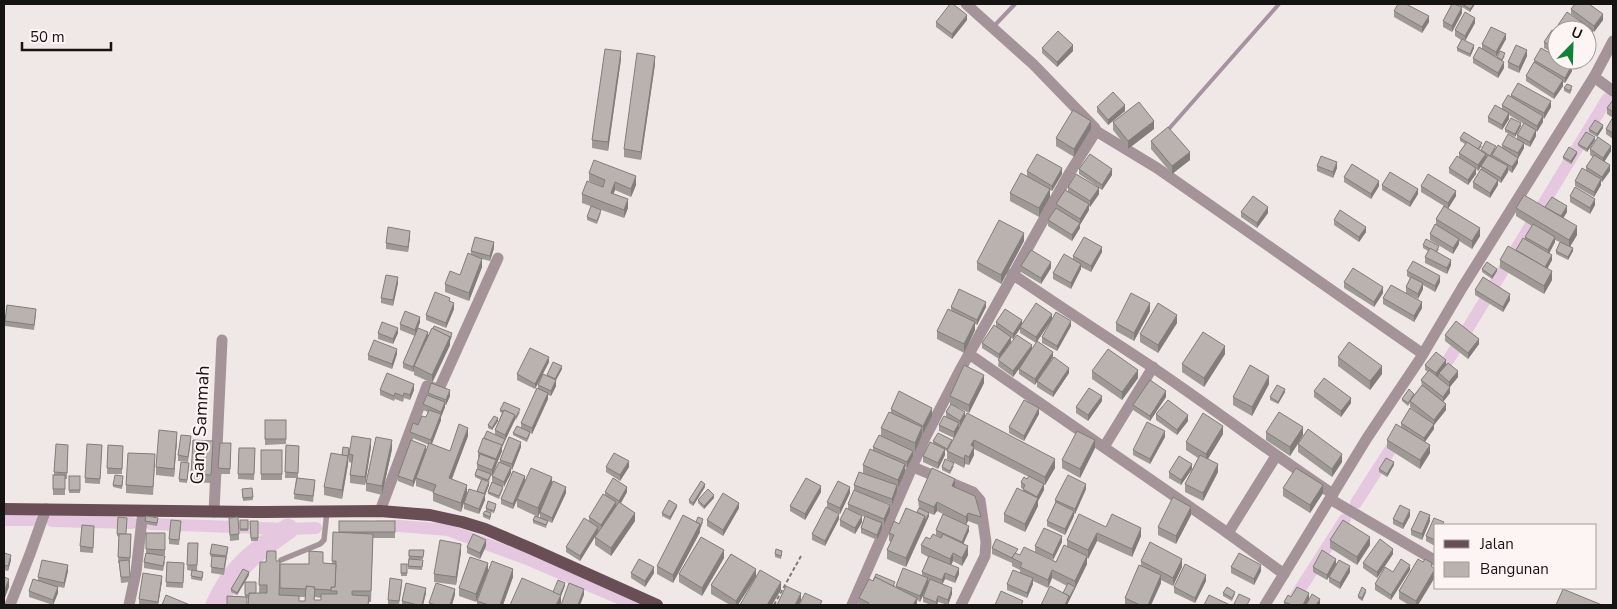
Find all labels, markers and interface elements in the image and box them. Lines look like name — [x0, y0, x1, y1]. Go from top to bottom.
scale bar — [22, 20, 111, 52]
north arrow — [1547, 20, 1597, 70]
text: U — [1568, 23, 1585, 44]
text: 50 m — [30, 27, 65, 47]
street label: Gang Sammah — [185, 365, 215, 485]
legend — [1434, 524, 1597, 589]
text: Jalan — [1479, 534, 1514, 554]
text: Bangunan — [1480, 559, 1549, 579]

